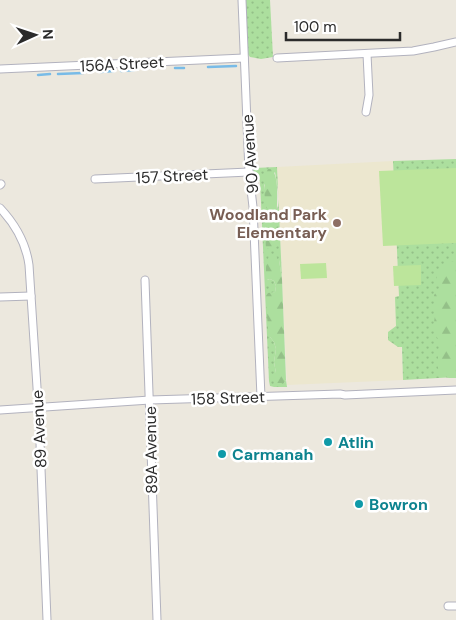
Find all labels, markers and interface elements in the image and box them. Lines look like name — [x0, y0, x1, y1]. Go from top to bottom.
north arrow — [10, 10, 60, 60]
scale bar — [286, 10, 400, 42]
text: 100 m — [294, 17, 337, 37]
text: N — [39, 29, 57, 40]
street label: 156A Street — [79, 51, 165, 77]
street label: 90 Avenue — [237, 114, 263, 194]
street label: 157 Street — [135, 164, 209, 188]
place label: Woodland Park Elementary — [209, 204, 328, 243]
marker: Woodland Park Elementary — [331, 217, 343, 229]
street label: 158 Street — [191, 386, 265, 410]
street label: 89 Avenue — [26, 390, 52, 468]
street label: 89A Avenue — [140, 406, 162, 494]
place label: Atlin — [338, 432, 374, 453]
marker: Atlin — [322, 436, 334, 448]
place label: Carmanah — [232, 444, 313, 465]
marker: Carmanah — [216, 448, 228, 460]
place label: Bowron — [369, 494, 428, 515]
marker: Bowron — [353, 498, 365, 510]

